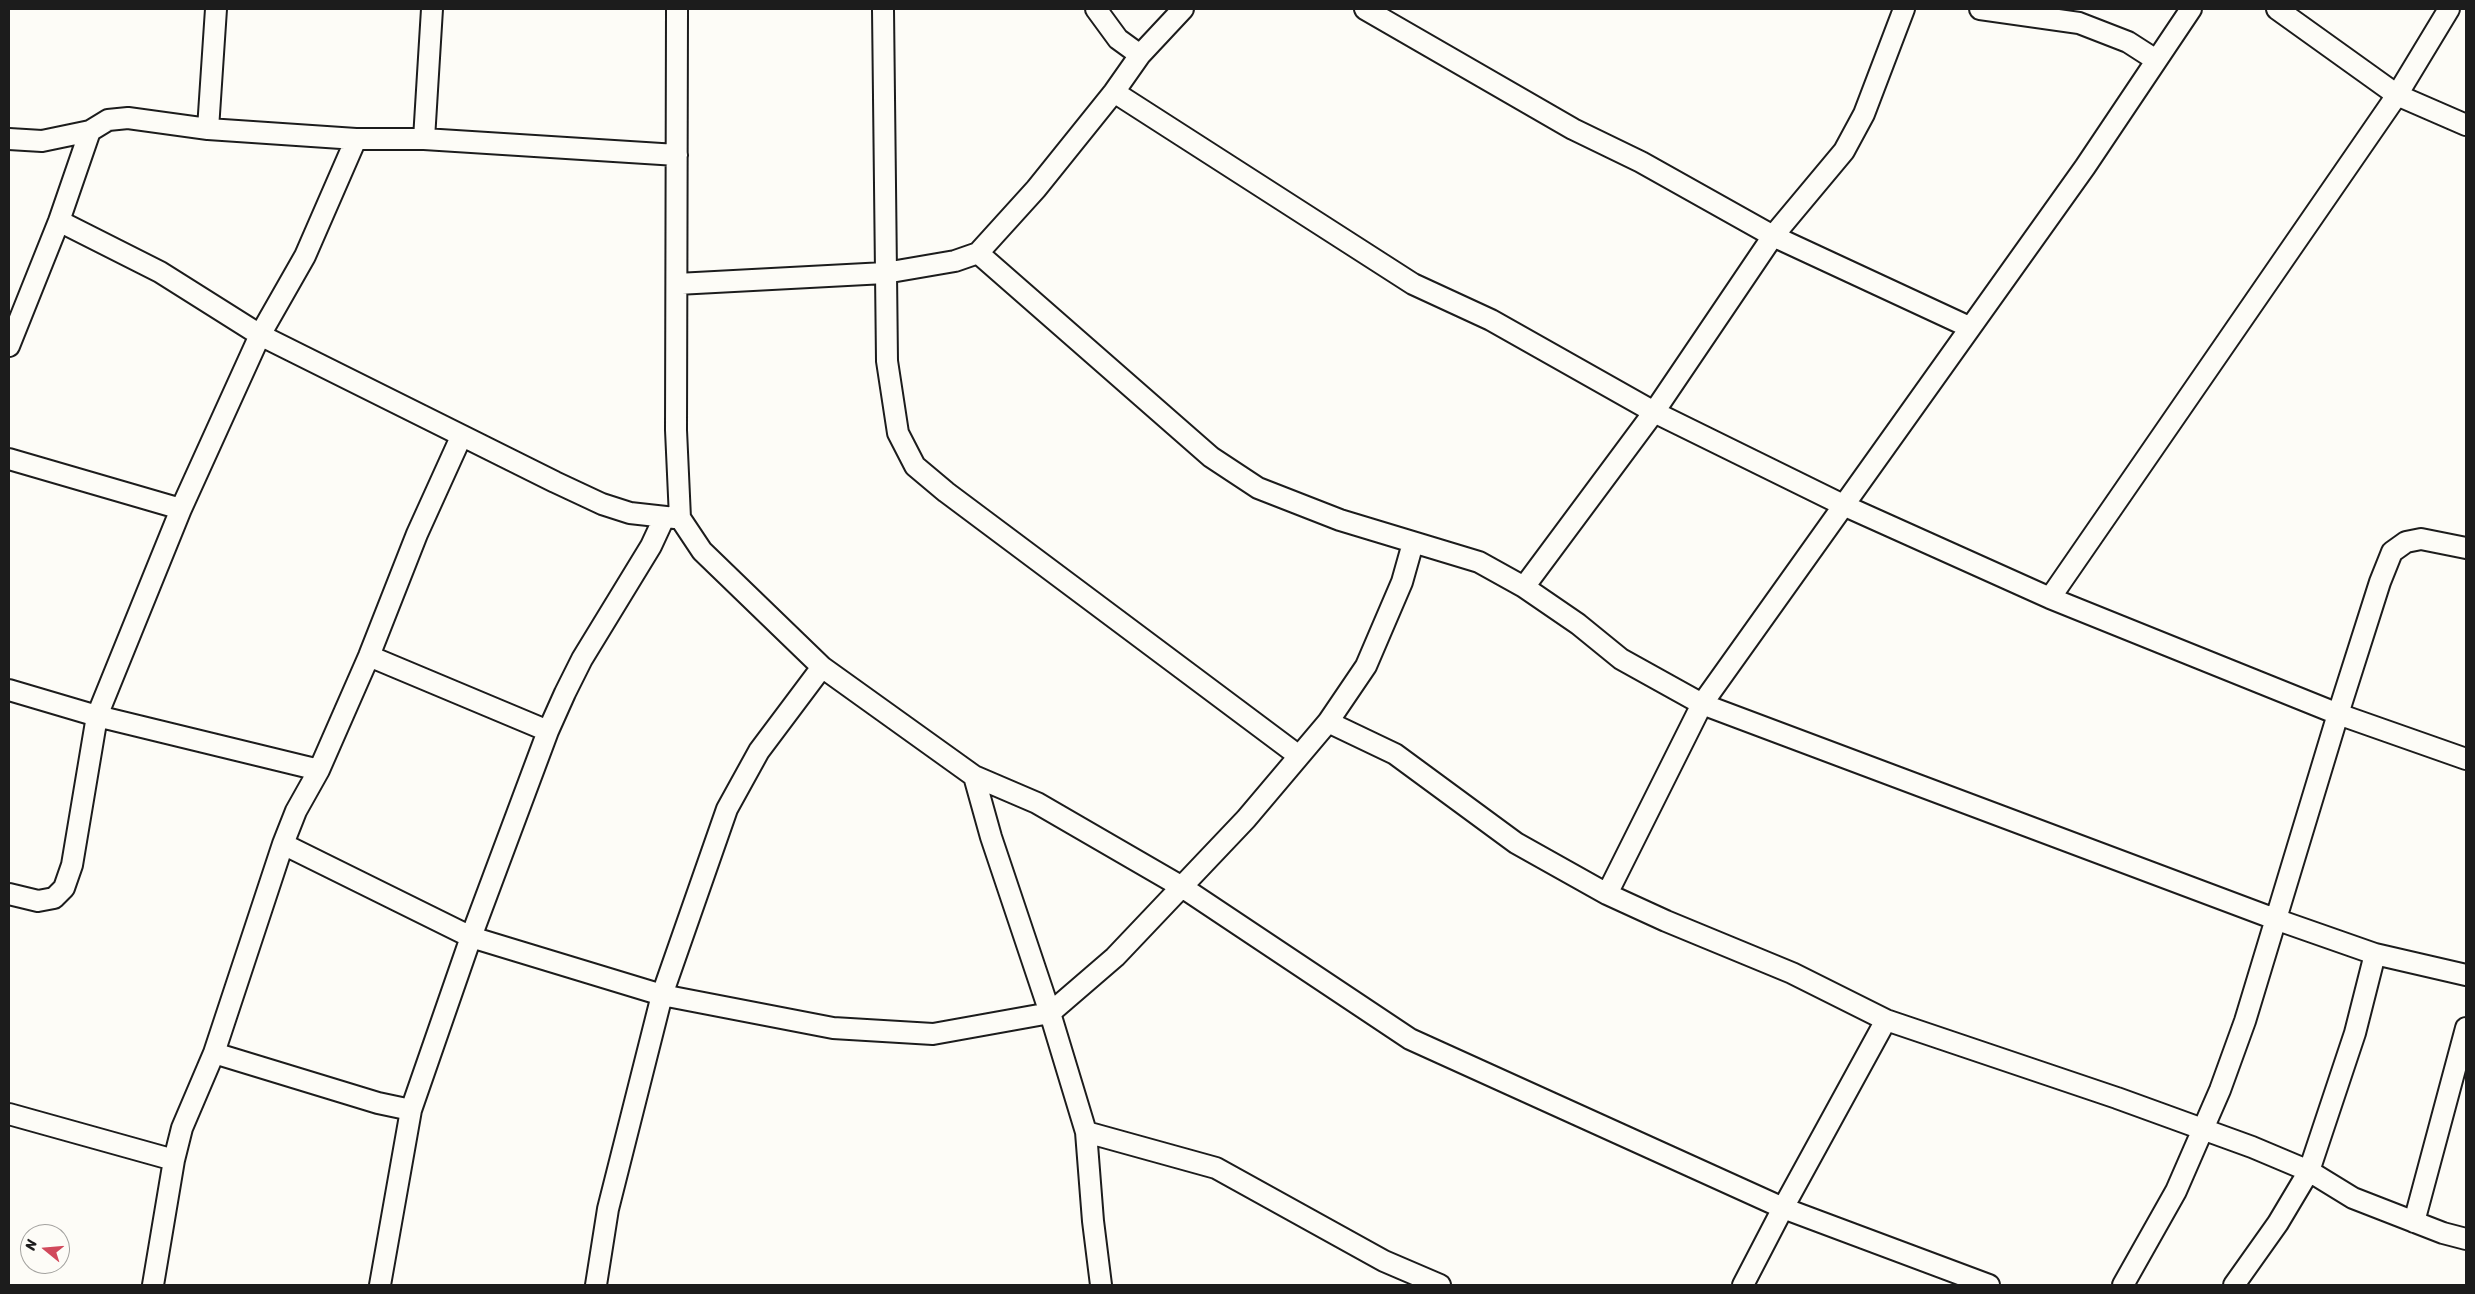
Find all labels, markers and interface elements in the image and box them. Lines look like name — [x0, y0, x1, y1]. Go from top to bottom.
north arrow — [20, 1224, 70, 1274]
text: N — [18, 1236, 45, 1253]

